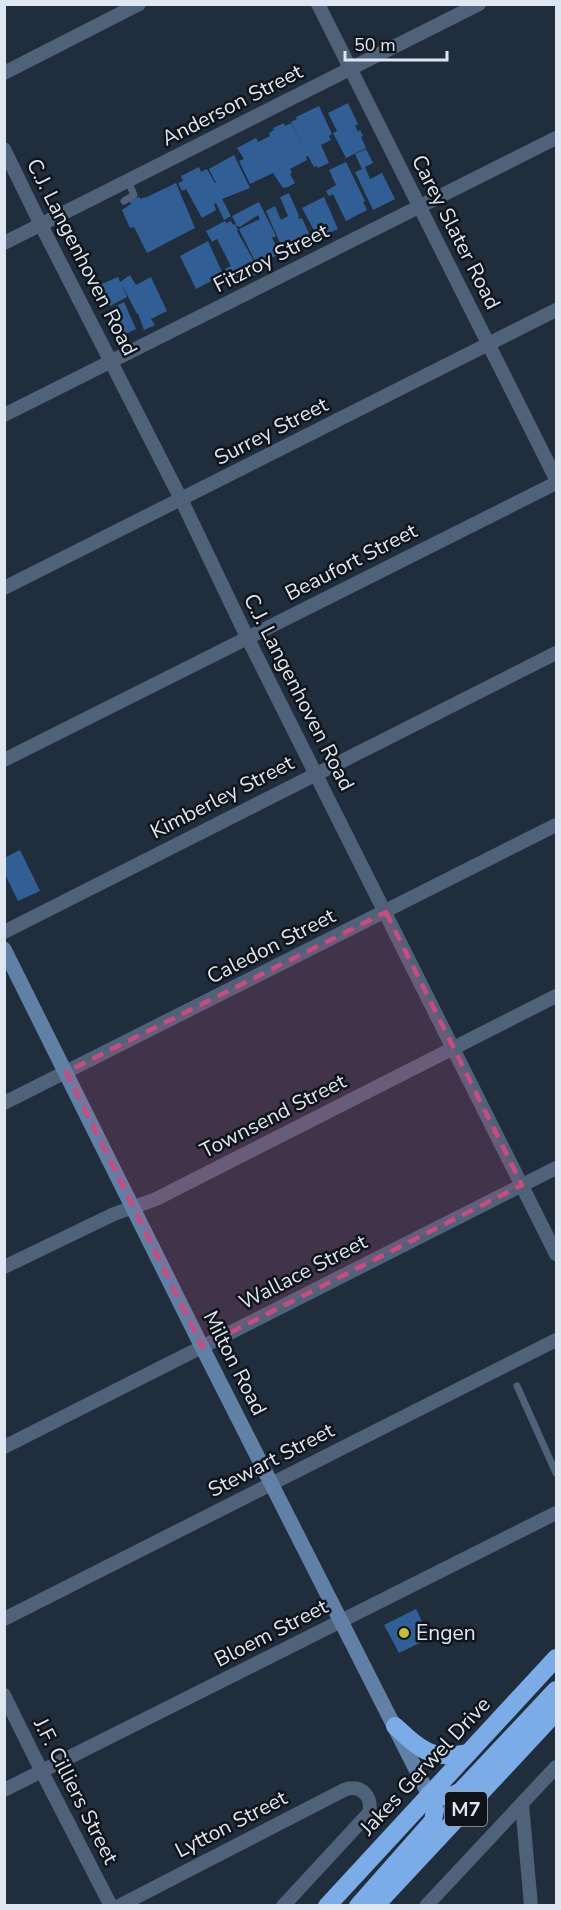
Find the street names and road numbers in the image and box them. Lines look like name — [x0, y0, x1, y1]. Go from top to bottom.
street label: Anderson Street — [157, 57, 308, 153]
street label: Carey Slater Road — [405, 150, 507, 314]
street label: C.J. Langenhoven Road — [20, 154, 144, 360]
street label: Fitzroy Street — [209, 217, 334, 299]
street label: Surrey Street — [209, 390, 333, 472]
street label: Beaufort Street — [280, 516, 422, 607]
street label: C.J. Langenhoven Road — [237, 589, 361, 795]
street label: Kimberley Street — [145, 748, 299, 845]
street label: Caledon Street — [202, 901, 341, 990]
street label: Townsend Street — [195, 1067, 351, 1165]
street label: Wallace Street — [234, 1227, 372, 1316]
street label: Milton Road — [197, 1306, 273, 1420]
street label: Stewart Street — [203, 1416, 339, 1504]
street label: Bloem Street — [209, 1592, 333, 1674]
street label: Jakes Gerwel Drive — [353, 1691, 496, 1842]
street label: J.F. Cilliers Street — [27, 1712, 125, 1869]
street label: Lytton Street — [170, 1784, 292, 1864]
road number: M7 — [445, 1792, 487, 1826]

